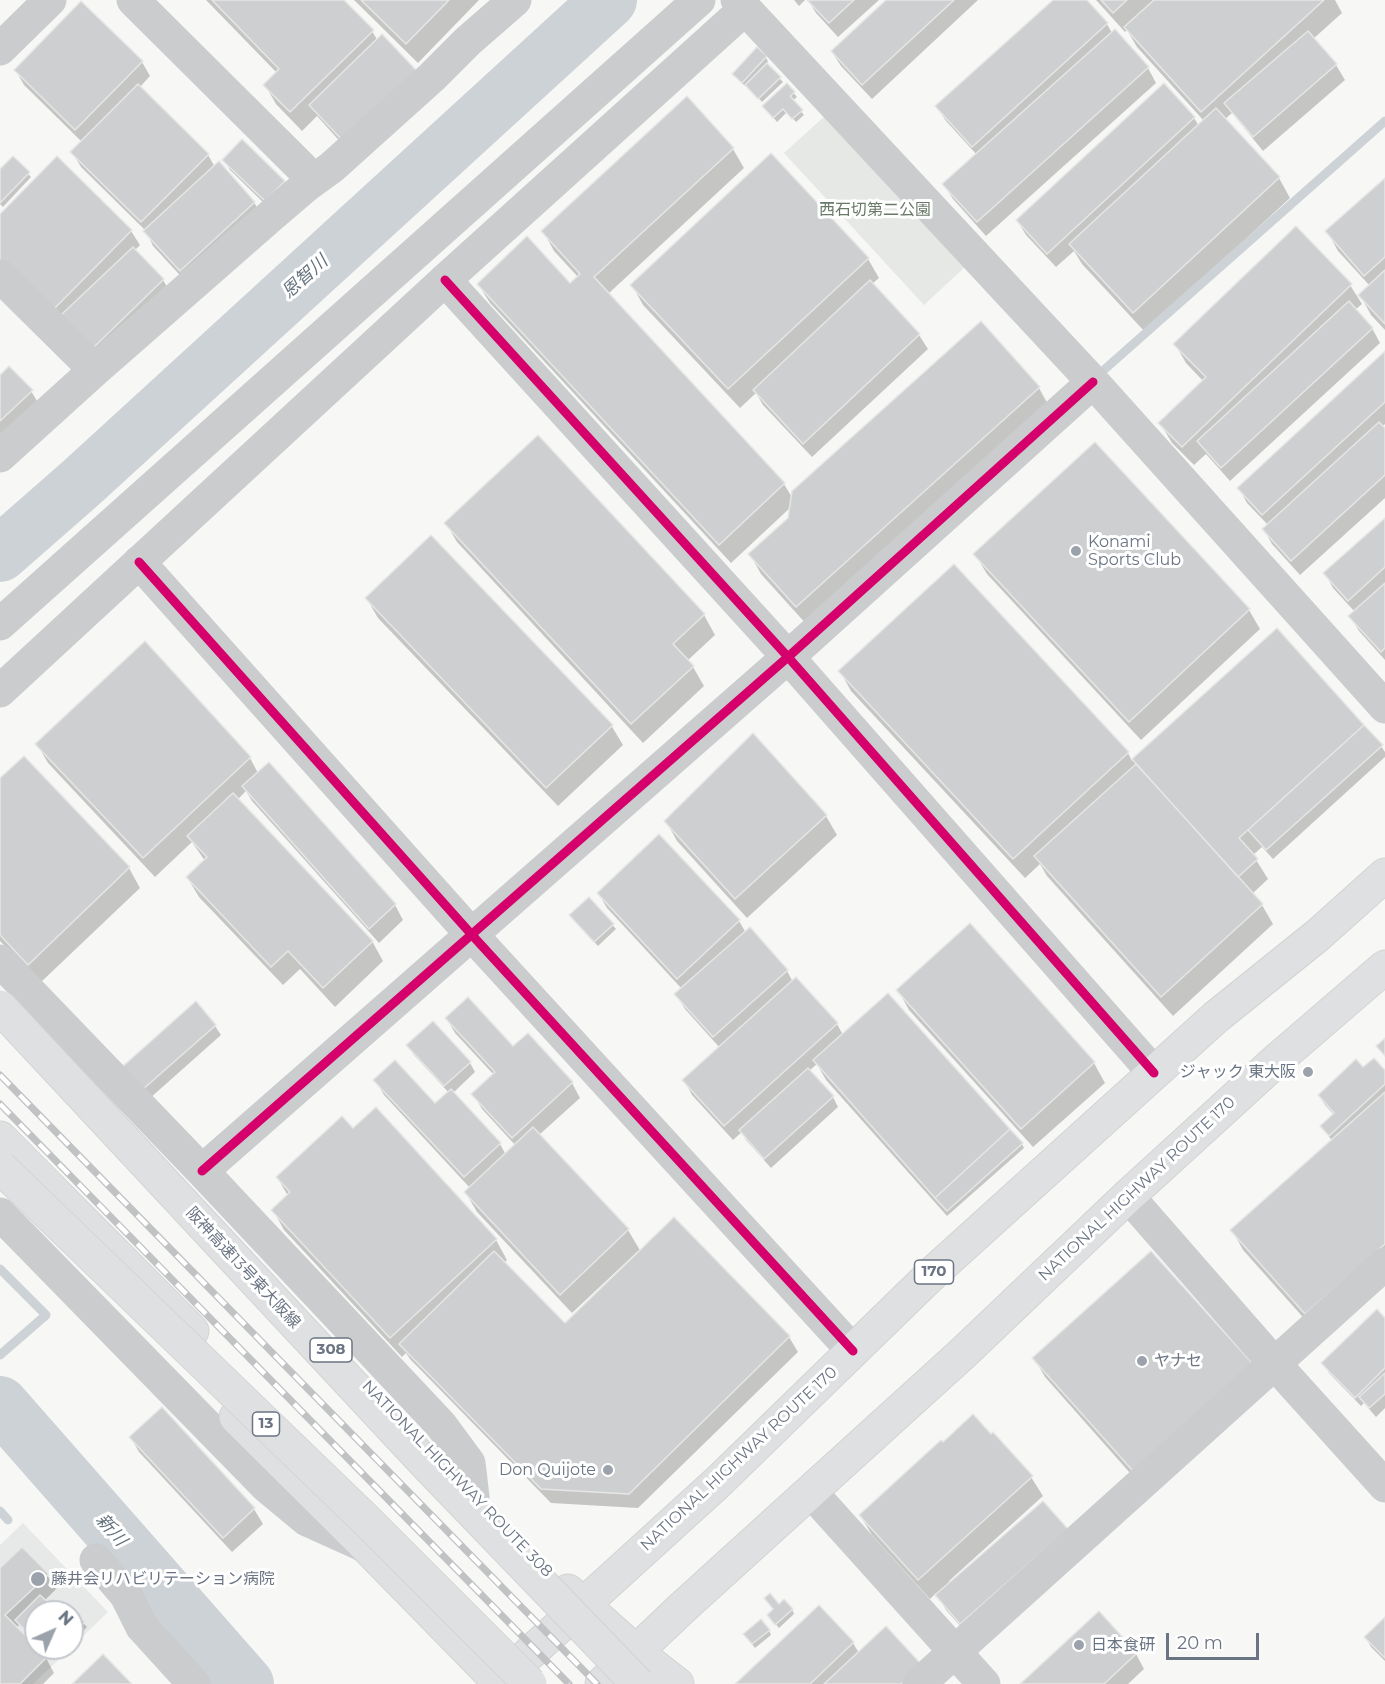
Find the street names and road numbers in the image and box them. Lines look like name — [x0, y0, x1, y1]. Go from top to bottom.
street label: NATIONAL HIGHWAY ROUTE 170 — [1035, 1093, 1239, 1285]
street label: 阪神高速13号東大阪線 — [182, 1203, 304, 1333]
road number: 170 — [914, 1260, 954, 1284]
road number: 308 — [310, 1338, 352, 1362]
street label: NATIONAL HIGHWAY ROUTE 170 — [637, 1363, 841, 1555]
street label: NATIONAL HIGHWAY ROUTE 308 — [358, 1377, 556, 1581]
road number: 13 — [252, 1412, 280, 1436]

